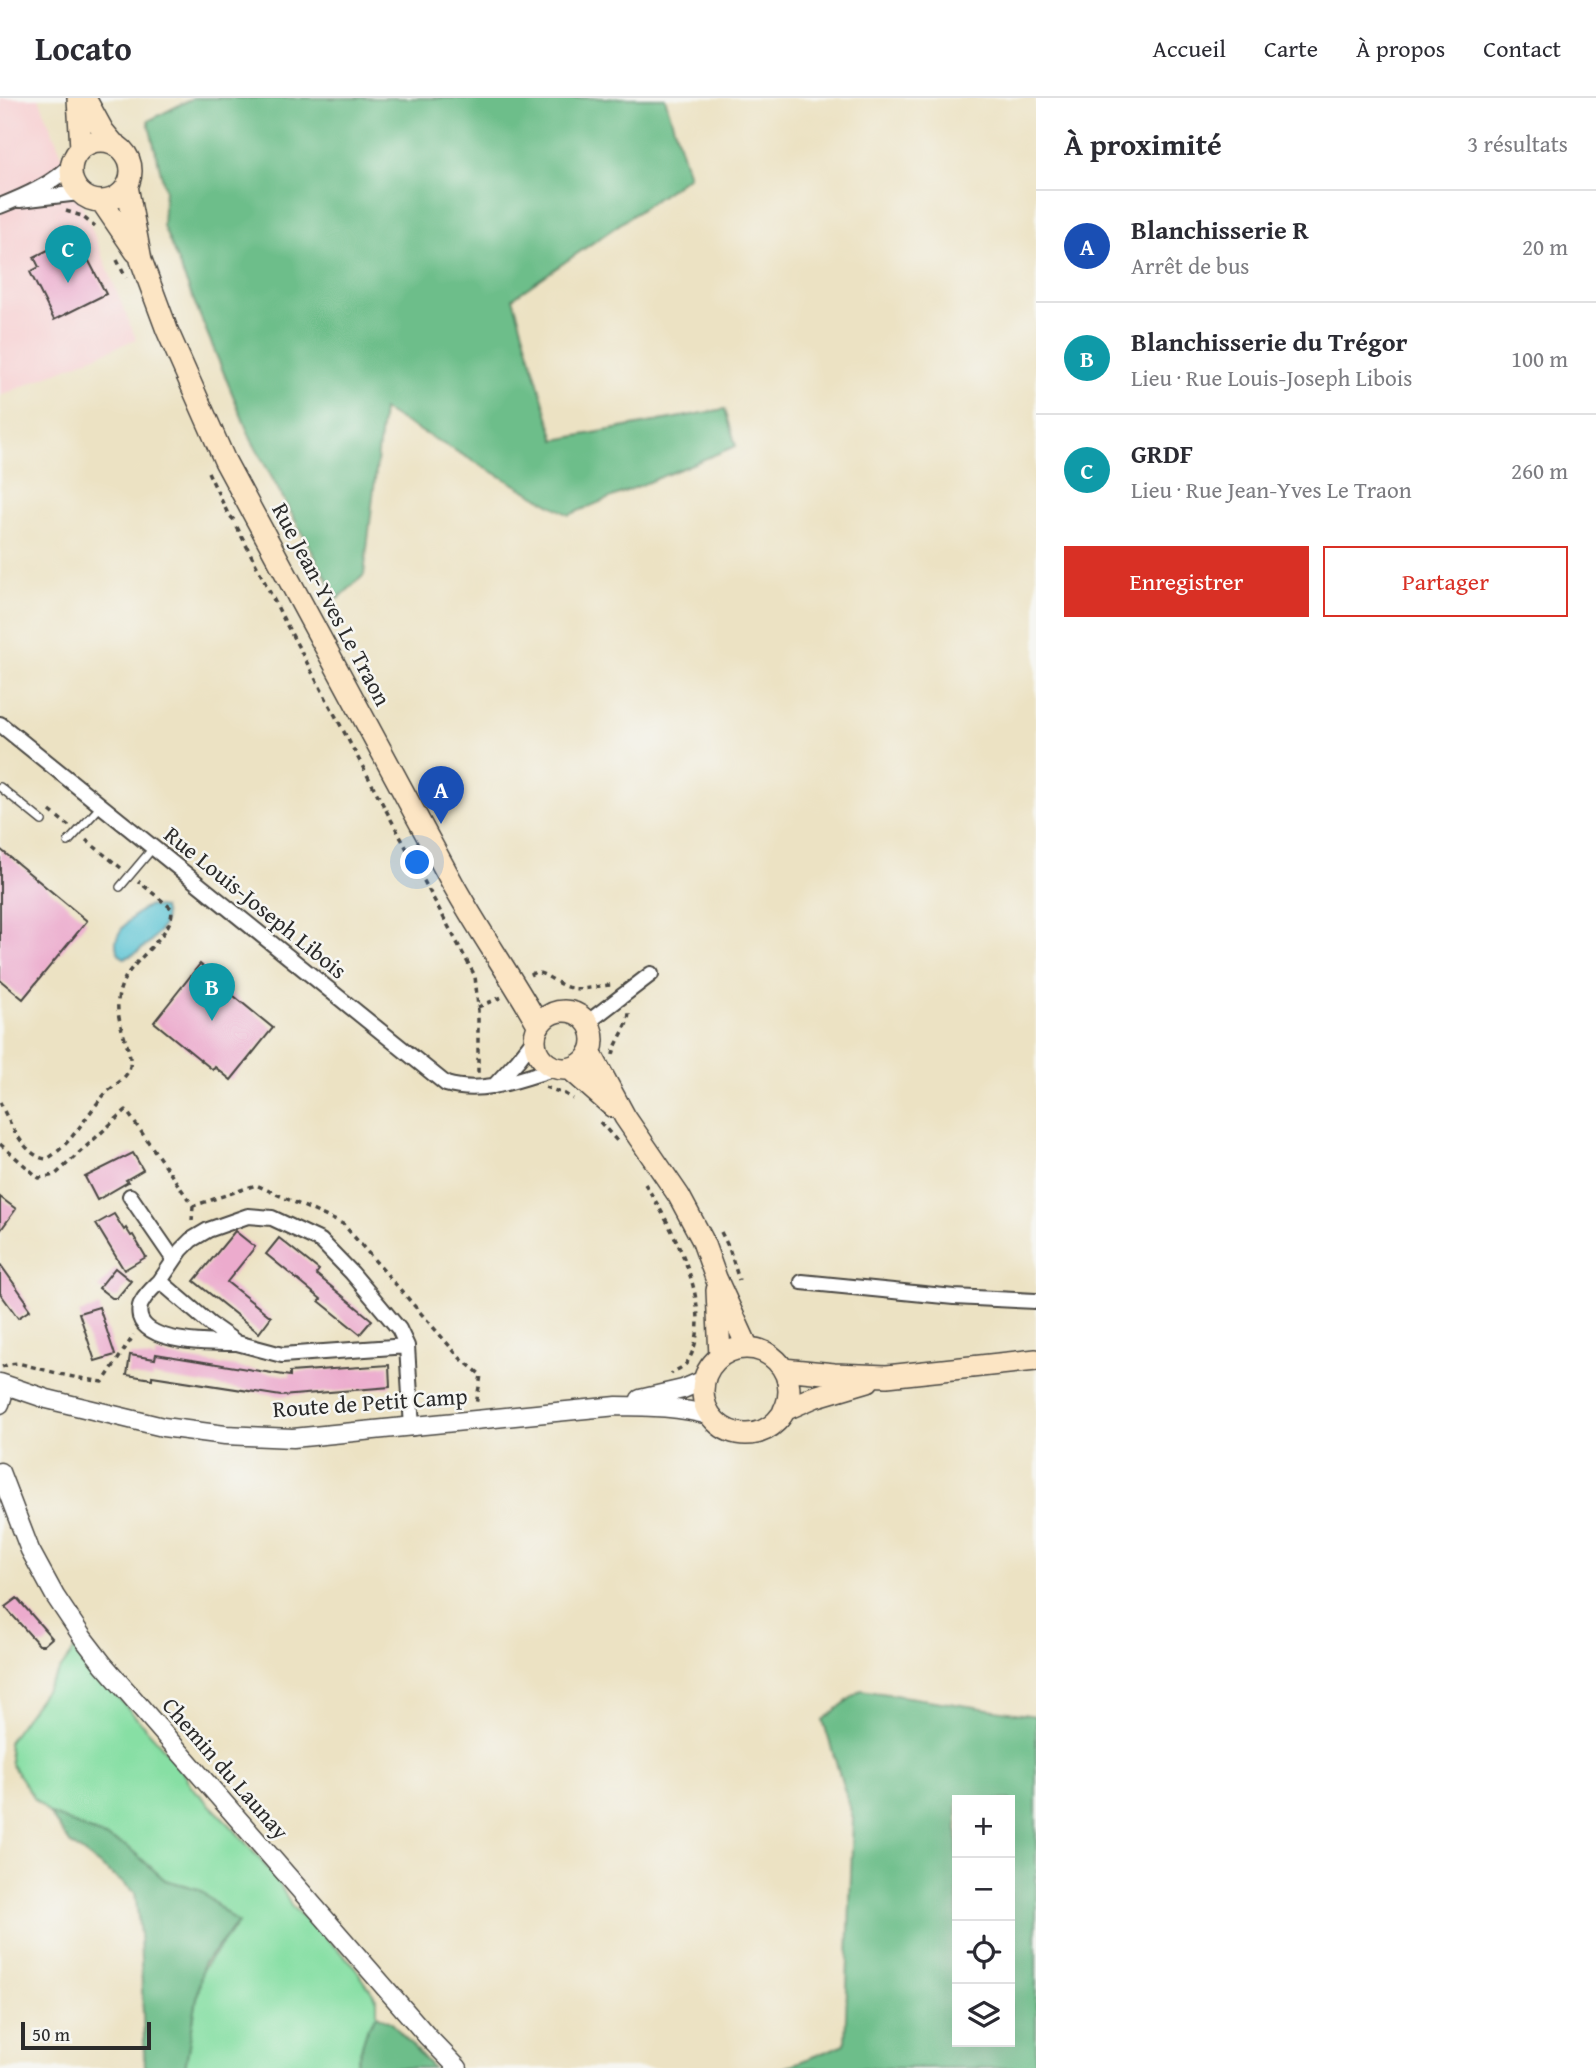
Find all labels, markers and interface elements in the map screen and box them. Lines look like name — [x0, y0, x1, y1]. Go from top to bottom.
text: Locato — [35, 24, 132, 72]
text: Accueil — [1152, 31, 1226, 66]
text: Carte — [1264, 31, 1318, 66]
text: À propos — [1356, 31, 1445, 66]
text: Contact — [1483, 31, 1561, 66]
text: À proximité — [1064, 122, 1222, 166]
text: 3 résultats — [1467, 127, 1568, 160]
text: Blanchisserie R — [1131, 210, 1309, 249]
pin: C — [45, 225, 91, 283]
text: A — [1080, 230, 1094, 263]
text: 20 m — [1522, 230, 1568, 263]
text: Arrêt de bus — [1131, 249, 1250, 282]
text: Blanchisserie du Trégor — [1131, 322, 1408, 361]
text: B — [1080, 342, 1094, 375]
text: 100 m — [1511, 342, 1568, 375]
text: Lieu · Rue Louis-Joseph Libois — [1131, 361, 1412, 394]
text: GRDF — [1131, 434, 1193, 473]
text: C — [1080, 454, 1094, 487]
text: 260 m — [1511, 454, 1568, 487]
text: Lieu · Rue Jean-Yves Le Traon — [1131, 473, 1412, 506]
street label: Rue Jean-Yves Le Traon — [264, 497, 400, 711]
button: Enregistrer — [1064, 546, 1309, 617]
button: Partager — [1323, 546, 1568, 617]
pin: A — [418, 766, 464, 824]
street label: Rue Louis-Joseph Libois — [158, 818, 354, 986]
your location — [400, 845, 434, 879]
pin: B — [189, 963, 235, 1021]
street label: Route de Petit Camp — [272, 1379, 468, 1425]
street label: Chemin du Launay — [155, 1690, 298, 1847]
map controls — [952, 1795, 1015, 2047]
button: + — [952, 1795, 1015, 1858]
button: − — [952, 1858, 1015, 1921]
button: locate — [952, 1921, 1015, 1984]
button: layers — [952, 1984, 1015, 2047]
scale bar — [21, 2019, 150, 2051]
text: 50 m — [32, 2020, 70, 2048]

